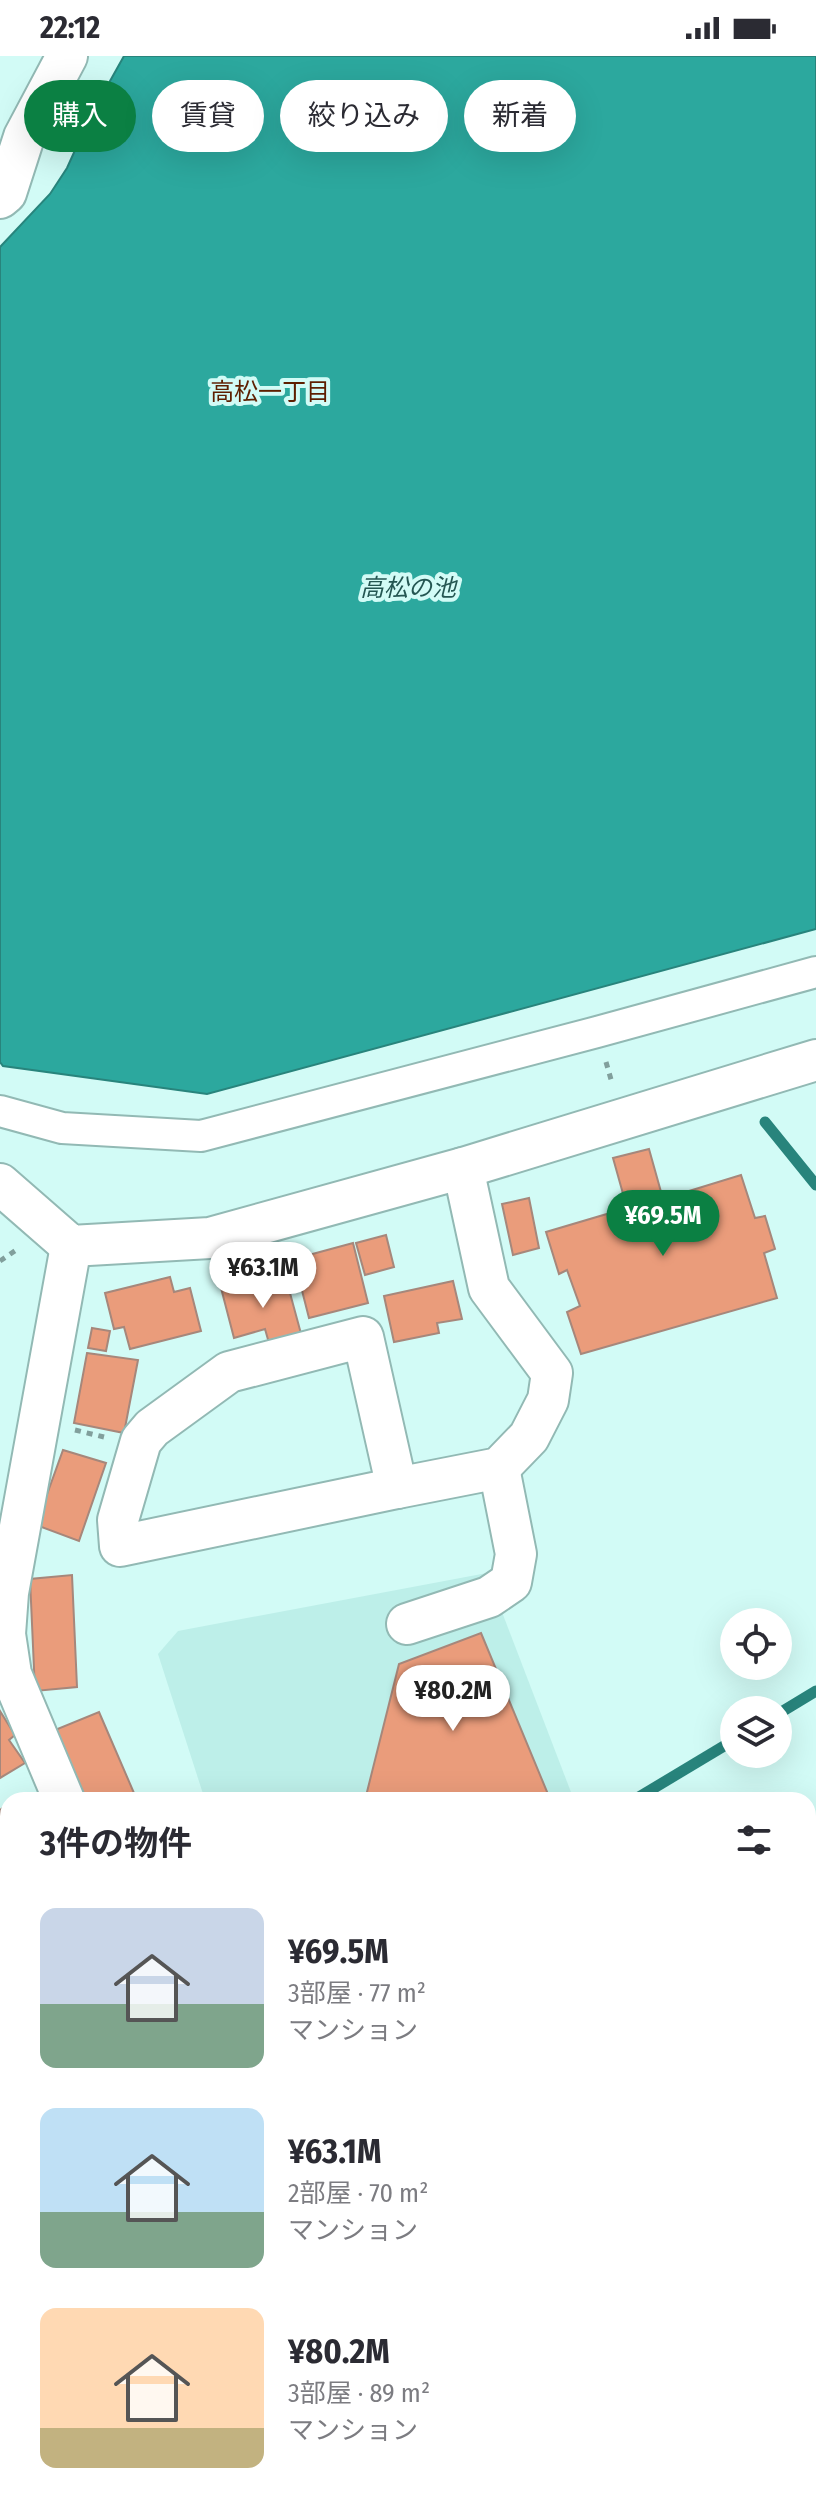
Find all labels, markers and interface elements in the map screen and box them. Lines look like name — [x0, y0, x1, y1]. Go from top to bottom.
text: 22:12 — [40, 10, 100, 46]
chip: 購入 — [24, 80, 136, 152]
chip: 賃貸 — [152, 80, 264, 152]
chip: 絞り込み — [280, 80, 448, 152]
chip: 新着 — [464, 80, 576, 152]
district label: 高松一丁目 — [210, 378, 330, 406]
water label: 高松の池 — [360, 574, 458, 602]
pin: ¥69.5M — [598, 1190, 728, 1258]
text: ¥69.5M — [624, 1200, 702, 1231]
pin: ¥63.1M — [198, 1242, 328, 1310]
text: ¥63.1M — [227, 1252, 299, 1283]
map controls — [720, 1608, 792, 1768]
button: locate — [720, 1608, 792, 1680]
pin: ¥80.2M — [388, 1665, 518, 1733]
text: ¥80.2M — [414, 1675, 492, 1706]
button: layers — [720, 1696, 792, 1768]
icon: filters — [732, 1818, 776, 1862]
text: 3件の物件 — [40, 1823, 192, 1864]
text: ¥69.5M — [288, 1931, 389, 1972]
icon: home — [104, 1940, 200, 2036]
text: 3部屋 · 77 m² — [288, 1978, 426, 2009]
text: マンション — [288, 2015, 418, 2046]
text: ¥63.1M — [288, 2131, 381, 2172]
icon: home — [104, 2140, 200, 2236]
text: 2部屋 · 70 m² — [288, 2178, 428, 2209]
text: マンション — [288, 2215, 418, 2246]
text: ¥80.2M — [288, 2331, 390, 2372]
icon: home — [104, 2340, 200, 2436]
text: 3部屋 · 89 m² — [288, 2378, 430, 2409]
text: マンション — [288, 2415, 418, 2446]

